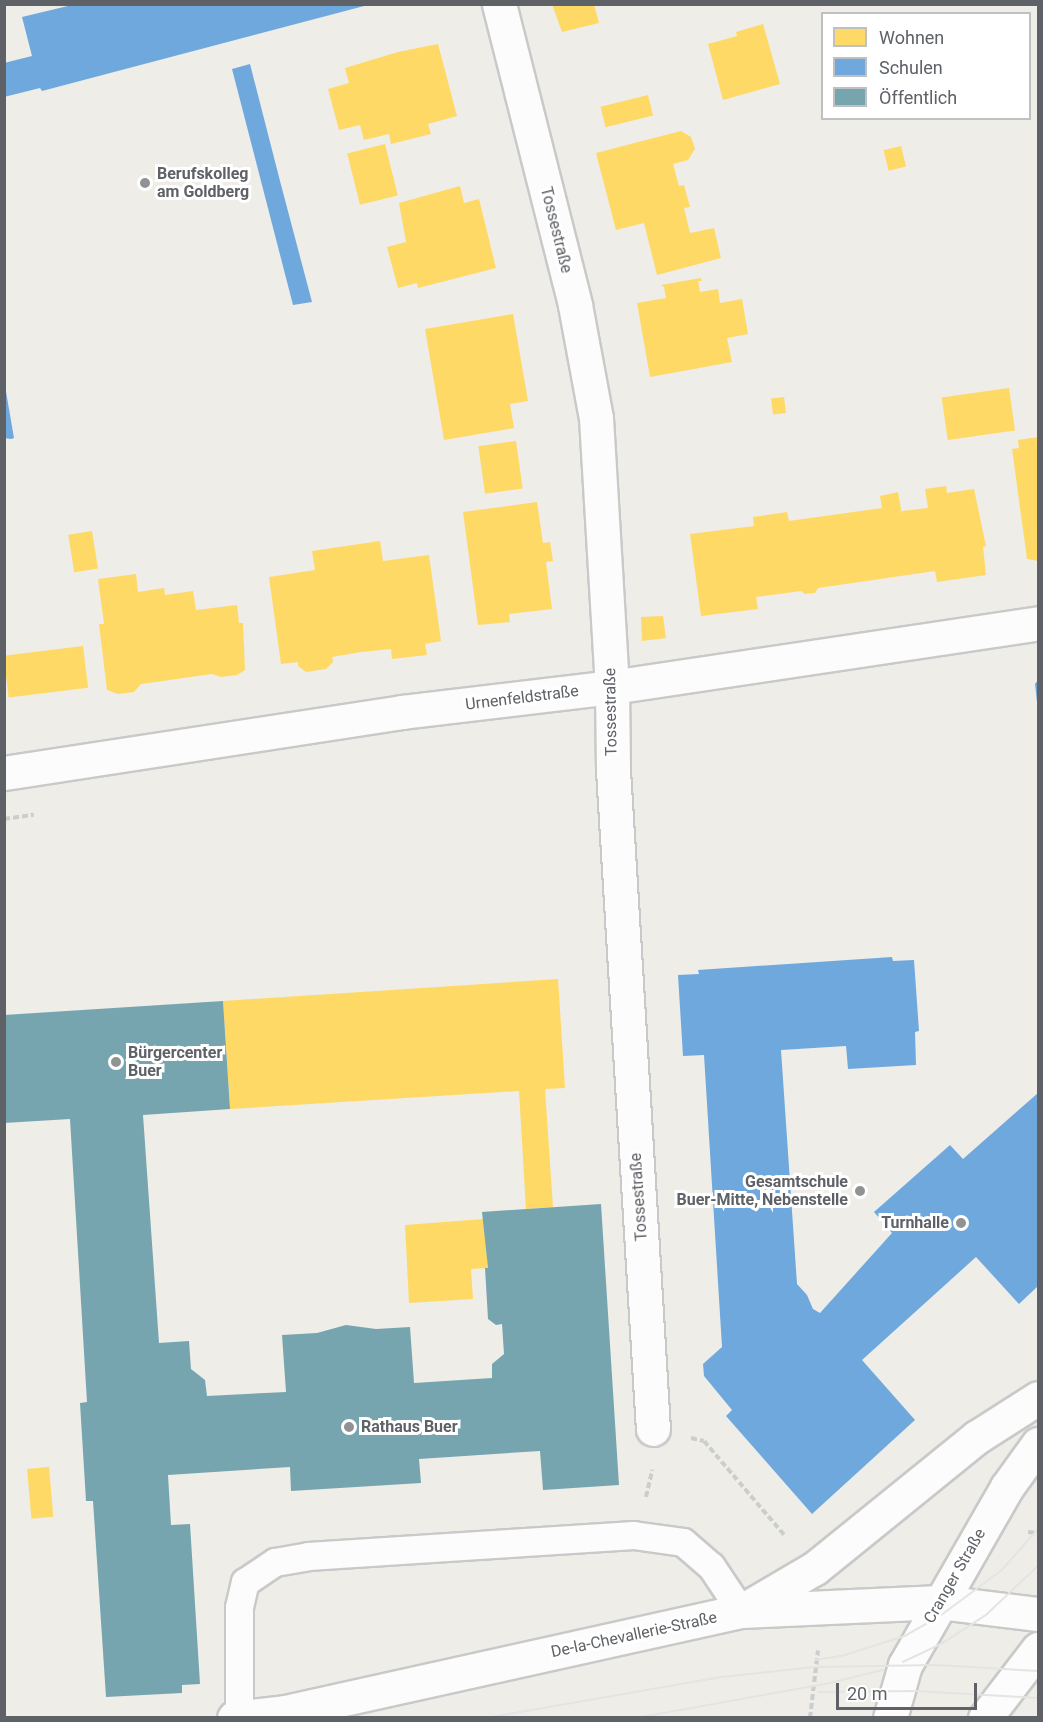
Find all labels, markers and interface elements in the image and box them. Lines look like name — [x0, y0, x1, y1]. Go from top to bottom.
legend — [821, 12, 1031, 120]
text: Wohnen — [879, 27, 944, 48]
text: Schulen — [879, 57, 943, 78]
text: Öffentlich — [879, 87, 957, 108]
place label: Berufskolleg am Goldberg — [157, 164, 249, 202]
marker: Berufskolleg am Goldberg — [138, 176, 152, 190]
street label: Tossestraße — [536, 185, 576, 275]
street label: Tossestraße — [601, 668, 621, 756]
street label: Urnenfeldstraße — [464, 682, 580, 714]
place label: Bürgercenter Buer — [128, 1043, 222, 1081]
marker: Bürgercenter Buer — [109, 1055, 123, 1069]
street label: Tossestraße — [626, 1152, 652, 1242]
place label: Gesamtschule Buer-Mitte, Nebenstelle — [676, 1172, 848, 1210]
marker: Gesamtschule Buer-Mitte, Nebenstelle — [853, 1184, 867, 1198]
place label: Turnhalle — [881, 1213, 949, 1233]
marker: Turnhalle — [954, 1216, 968, 1230]
place label: Rathaus Buer — [361, 1417, 458, 1437]
marker: Rathaus Buer — [342, 1420, 356, 1434]
street label: Cranger Straße — [920, 1525, 990, 1627]
street label: De-la-Chevallerie-Straße — [549, 1608, 719, 1662]
scale bar — [839, 1671, 980, 1709]
text: 20 m — [847, 1683, 887, 1704]

